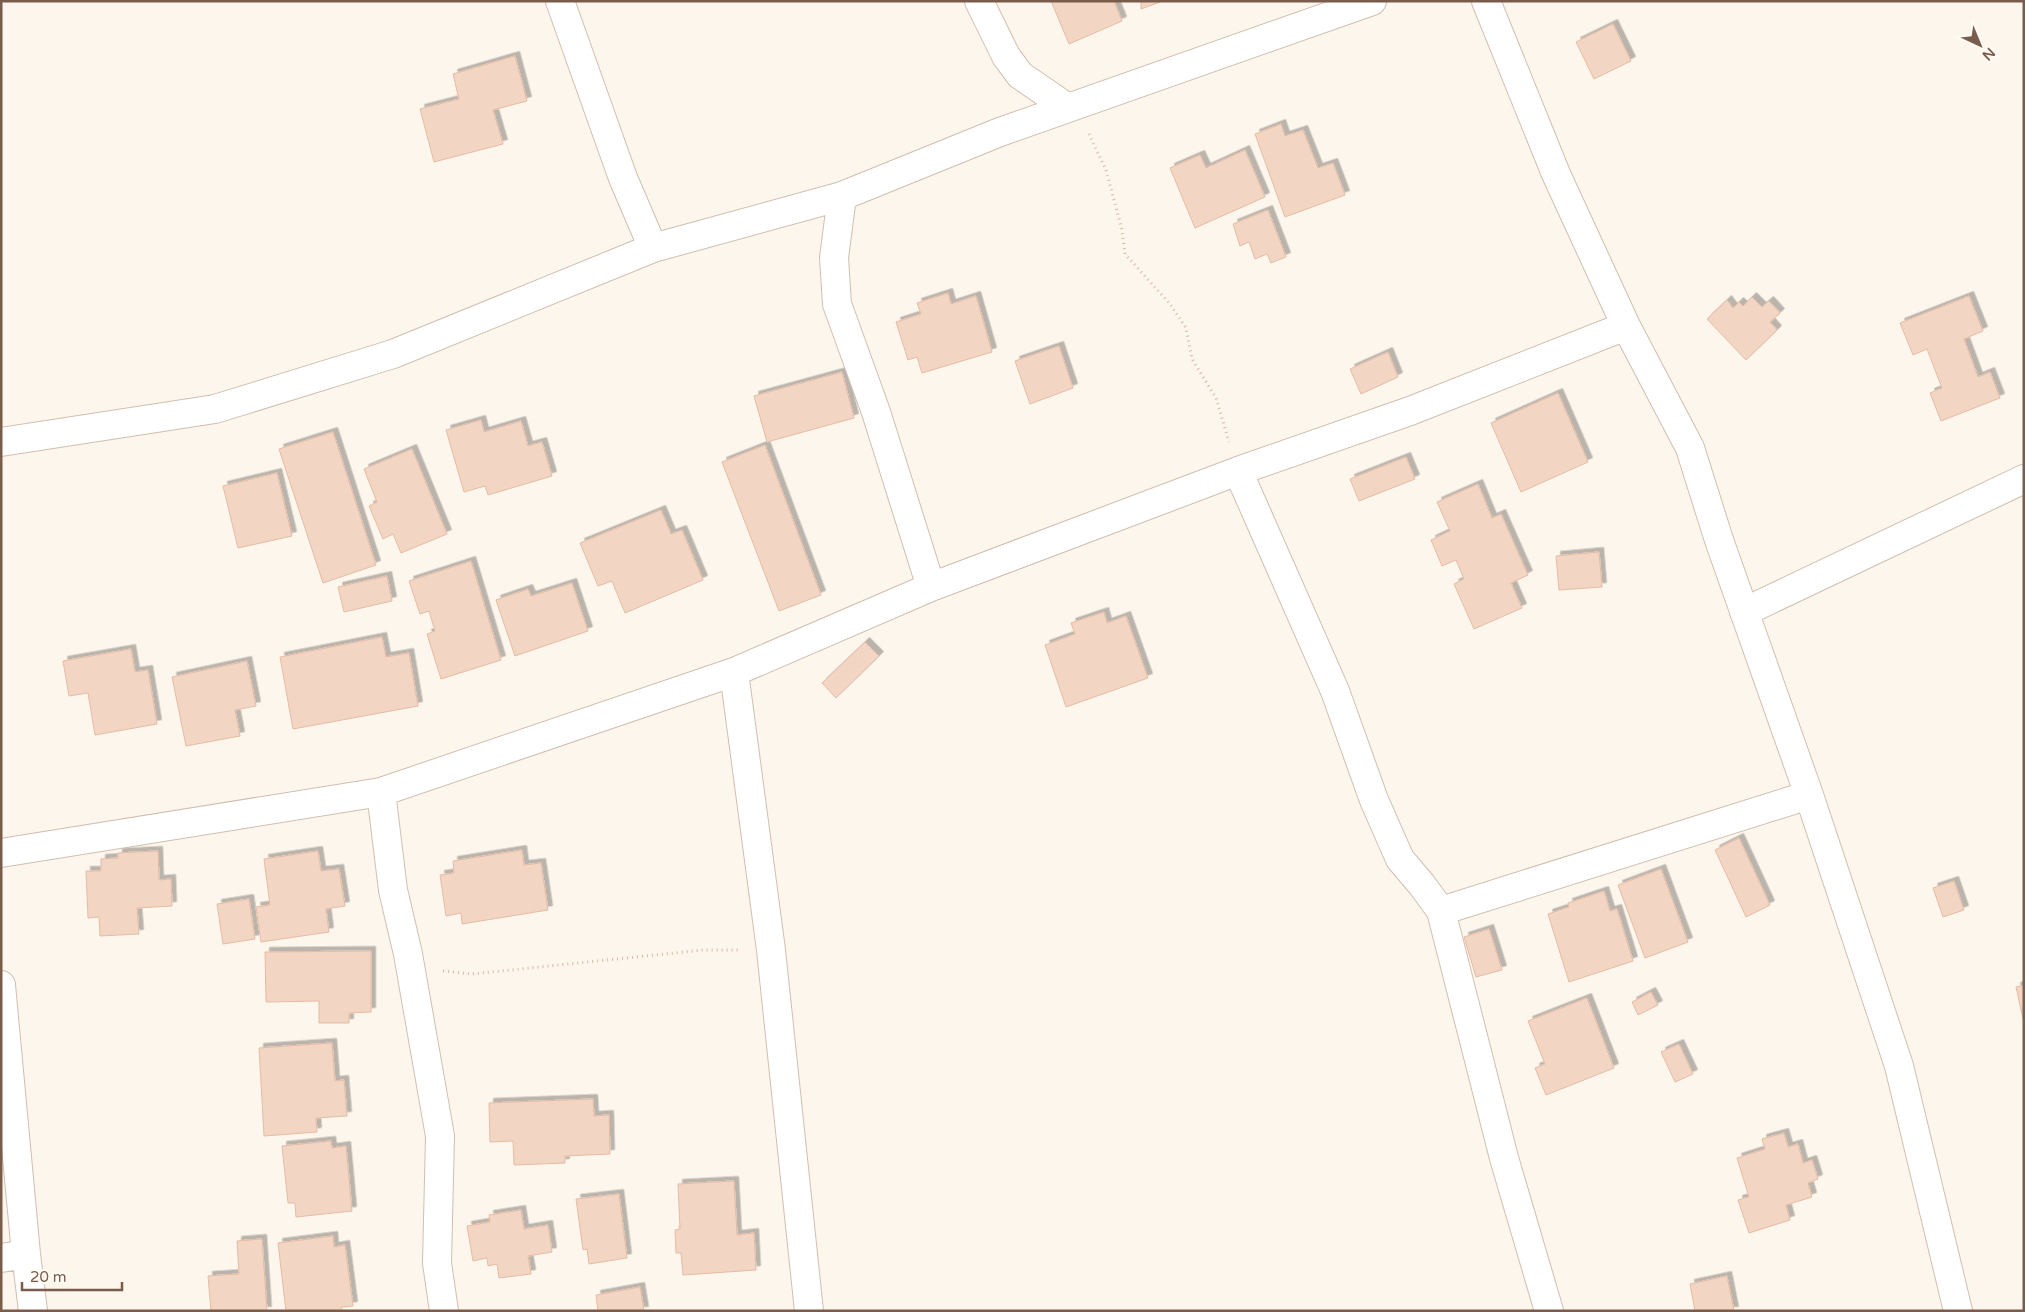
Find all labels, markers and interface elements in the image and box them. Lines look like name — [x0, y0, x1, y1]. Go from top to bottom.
north arrow — [1955, 20, 2005, 70]
text: N — [1979, 44, 1999, 64]
scale bar — [22, 1260, 122, 1292]
text: 20 m — [30, 1268, 67, 1286]

